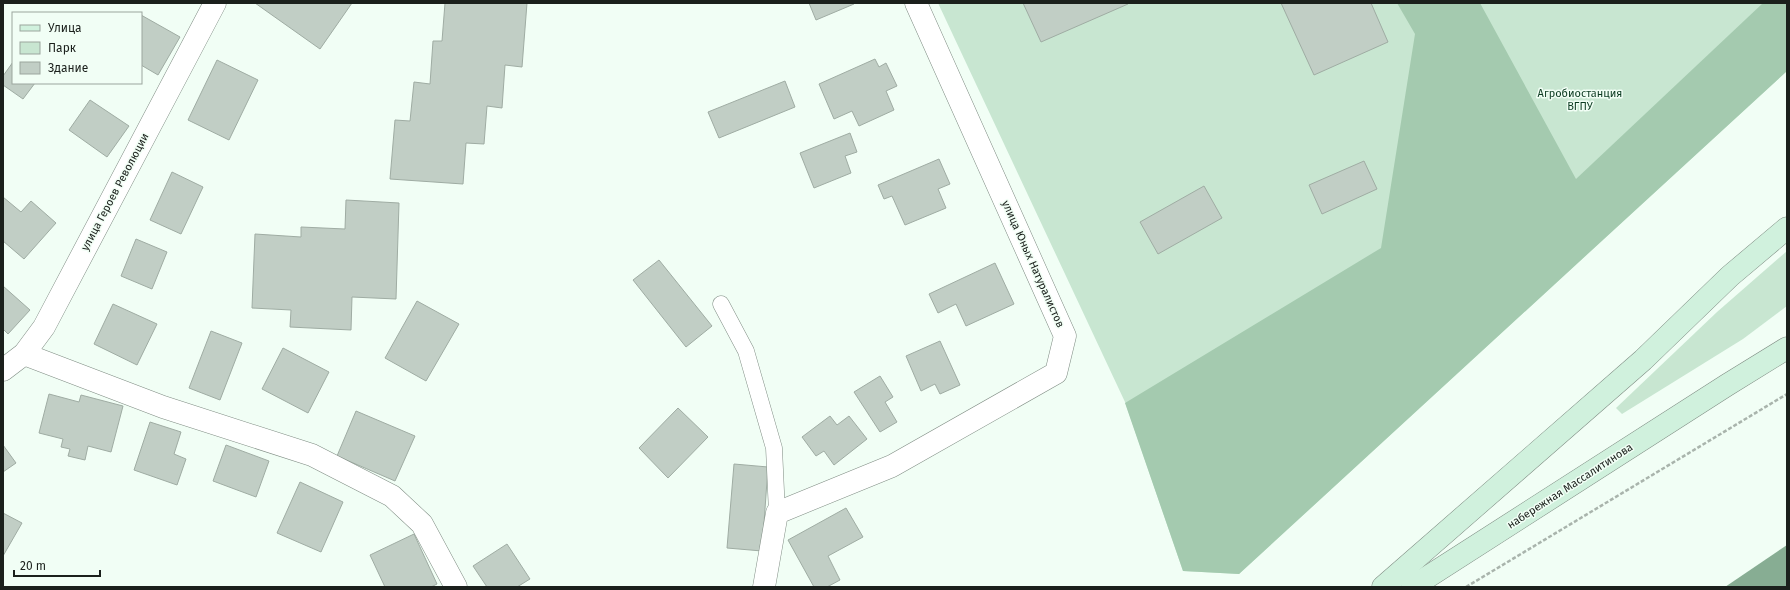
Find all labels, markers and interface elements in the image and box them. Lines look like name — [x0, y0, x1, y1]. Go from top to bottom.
legend — [12, 12, 142, 84]
text: Улица — [48, 21, 82, 35]
text: Парк — [48, 41, 77, 55]
text: Здание — [48, 61, 88, 75]
park label: Агробиостанция ВГПУ — [1538, 87, 1622, 113]
street label: улица Героев Революции — [78, 131, 152, 253]
street label: улица Юных Натуралистов — [999, 198, 1067, 330]
street label: набережная Массалитинова — [1505, 441, 1635, 531]
scale bar — [14, 552, 100, 578]
text: 20 m — [20, 559, 46, 573]

